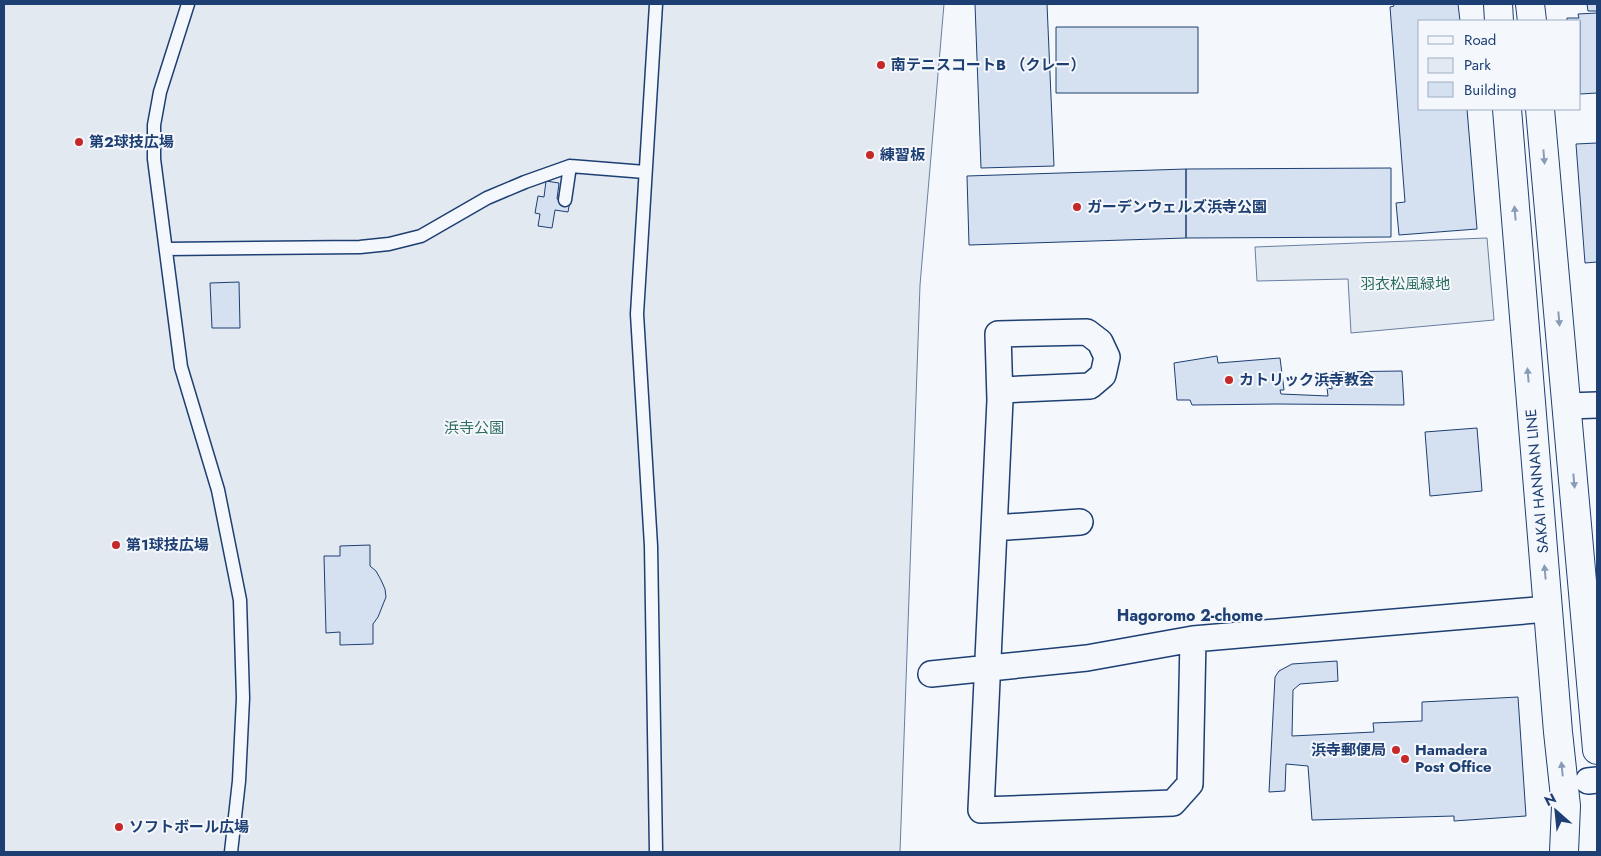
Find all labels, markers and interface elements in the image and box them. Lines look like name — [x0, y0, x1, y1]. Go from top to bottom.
legend — [1418, 20, 1581, 110]
text: Road — [1464, 29, 1496, 51]
place label: 南テニスコートB （クレー） — [891, 54, 1085, 76]
text: Park — [1464, 54, 1491, 76]
marker: 南テニスコートB （クレー） — [875, 59, 887, 71]
text: Building — [1464, 79, 1516, 101]
place label: 第2球技広場 — [89, 131, 174, 153]
marker: 第2球技広場 — [73, 136, 85, 148]
place label: 練習板 — [880, 144, 926, 166]
marker: 練習板 — [864, 149, 876, 161]
one-way arrow — [1541, 150, 1549, 166]
place label: ガーデンウェルズ浜寺公園 — [1087, 196, 1267, 218]
marker: ガーデンウェルズ浜寺公園 — [1071, 201, 1083, 213]
one-way arrow — [1511, 205, 1519, 221]
park label: 羽衣松風緑地 — [1360, 273, 1450, 295]
one-way arrow — [1555, 311, 1563, 327]
one-way arrow — [1524, 367, 1532, 383]
place label: カトリック浜寺教会 — [1239, 369, 1374, 391]
marker: カトリック浜寺教会 — [1223, 374, 1235, 386]
street label: SAKAI HANNAN LINE — [1520, 408, 1554, 554]
park label: 浜寺公園 — [444, 417, 504, 439]
one-way arrow — [1570, 473, 1578, 489]
place label: 第1球技広場 — [126, 534, 209, 556]
marker: 第1球技広場 — [110, 539, 122, 551]
one-way arrow — [1540, 564, 1548, 580]
district label: Hagoromo 2-chome — [1117, 604, 1263, 627]
place label: 浜寺郵便局 — [1311, 739, 1386, 761]
place label: Hamadera Post Office — [1415, 739, 1492, 778]
marker: 浜寺郵便局 — [1390, 744, 1402, 756]
marker: Hamadera Post Office — [1399, 753, 1411, 765]
one-way arrow — [1558, 760, 1566, 776]
north arrow — [1531, 786, 1581, 836]
text: N — [1541, 788, 1560, 811]
place label: ソフトボール広場 — [129, 816, 249, 838]
marker: ソフトボール広場 — [113, 821, 125, 833]

